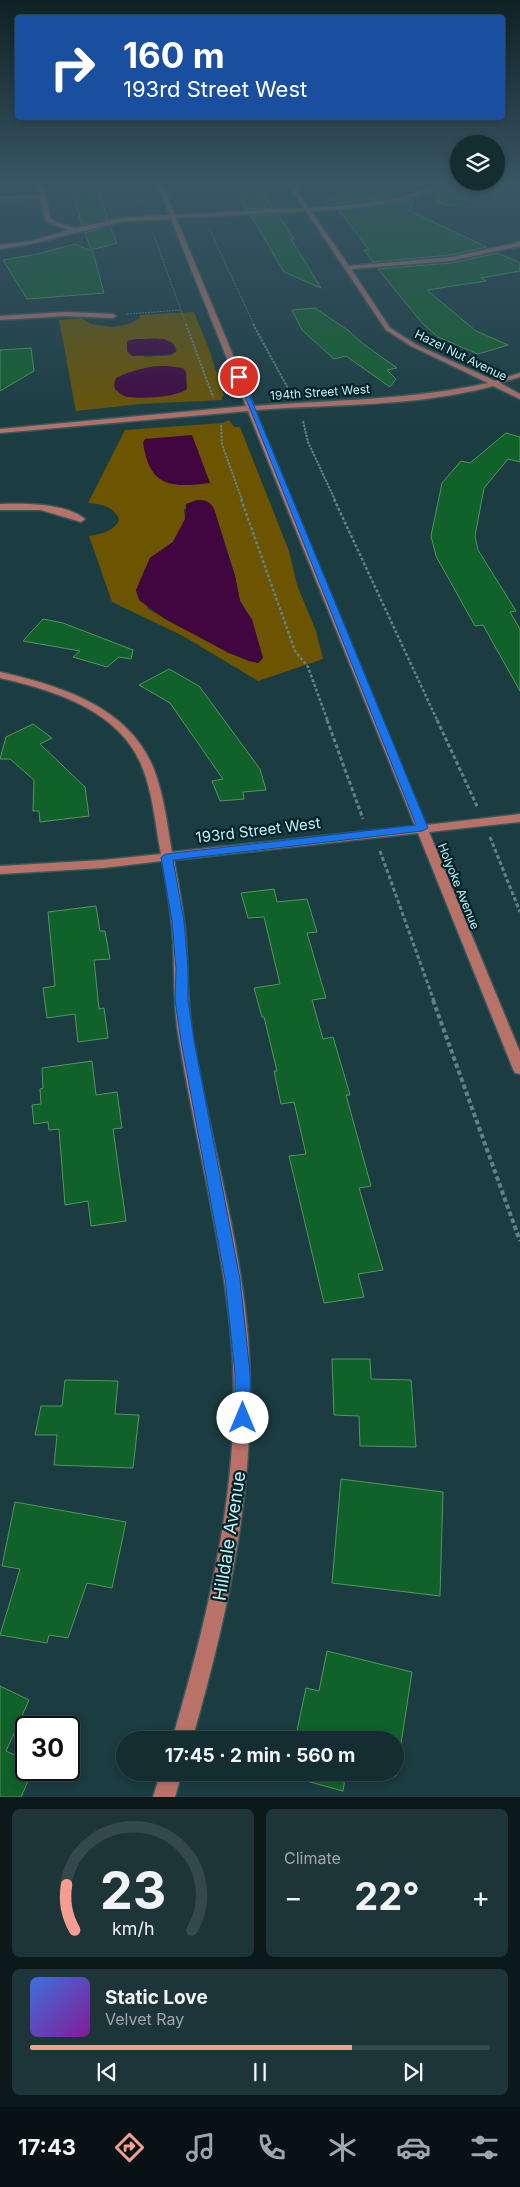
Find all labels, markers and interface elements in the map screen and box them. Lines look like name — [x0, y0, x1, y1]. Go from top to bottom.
text: 160 m — [123, 34, 225, 76]
icon: right — [40, 35, 105, 100]
text: 193rd Street West — [123, 76, 307, 102]
map controls — [450, 135, 505, 190]
button: layers — [450, 135, 505, 190]
street label: Hazel Nut Avenue — [412, 326, 510, 384]
pin — [218, 356, 260, 398]
icon: arrive — [225, 363, 253, 391]
street label: 194th Street West — [270, 381, 371, 403]
street label: 193rd Street West — [195, 813, 322, 847]
street label: Holyoke Avenue — [435, 841, 483, 931]
position arrow — [216, 1391, 268, 1443]
street label: Hilldale Avenue — [208, 1470, 250, 1602]
speed limit sign: 30 — [15, 1716, 80, 1781]
text: 17:45 · 2 min · 560 m — [165, 1744, 355, 1767]
text: Climate — [284, 1848, 341, 1868]
text: 23 — [100, 1859, 166, 1922]
text: 22° — [354, 1873, 420, 1919]
text: − — [284, 1880, 303, 1914]
text: + — [471, 1880, 490, 1914]
text: km/h — [112, 1918, 154, 1939]
text: Static Love — [105, 1986, 208, 2009]
text: Velvet Ray — [105, 2009, 184, 2029]
icon: previous — [93, 2058, 121, 2086]
icon: pause — [246, 2058, 274, 2086]
icon: next — [399, 2058, 427, 2086]
icon: directions — [112, 2130, 147, 2165]
icon: music — [183, 2130, 218, 2165]
icon: phone — [254, 2130, 289, 2165]
icon: climate — [325, 2130, 360, 2165]
icon: car — [396, 2130, 431, 2165]
icon: filters — [467, 2130, 502, 2165]
text: 17:43 — [18, 2134, 76, 2160]

